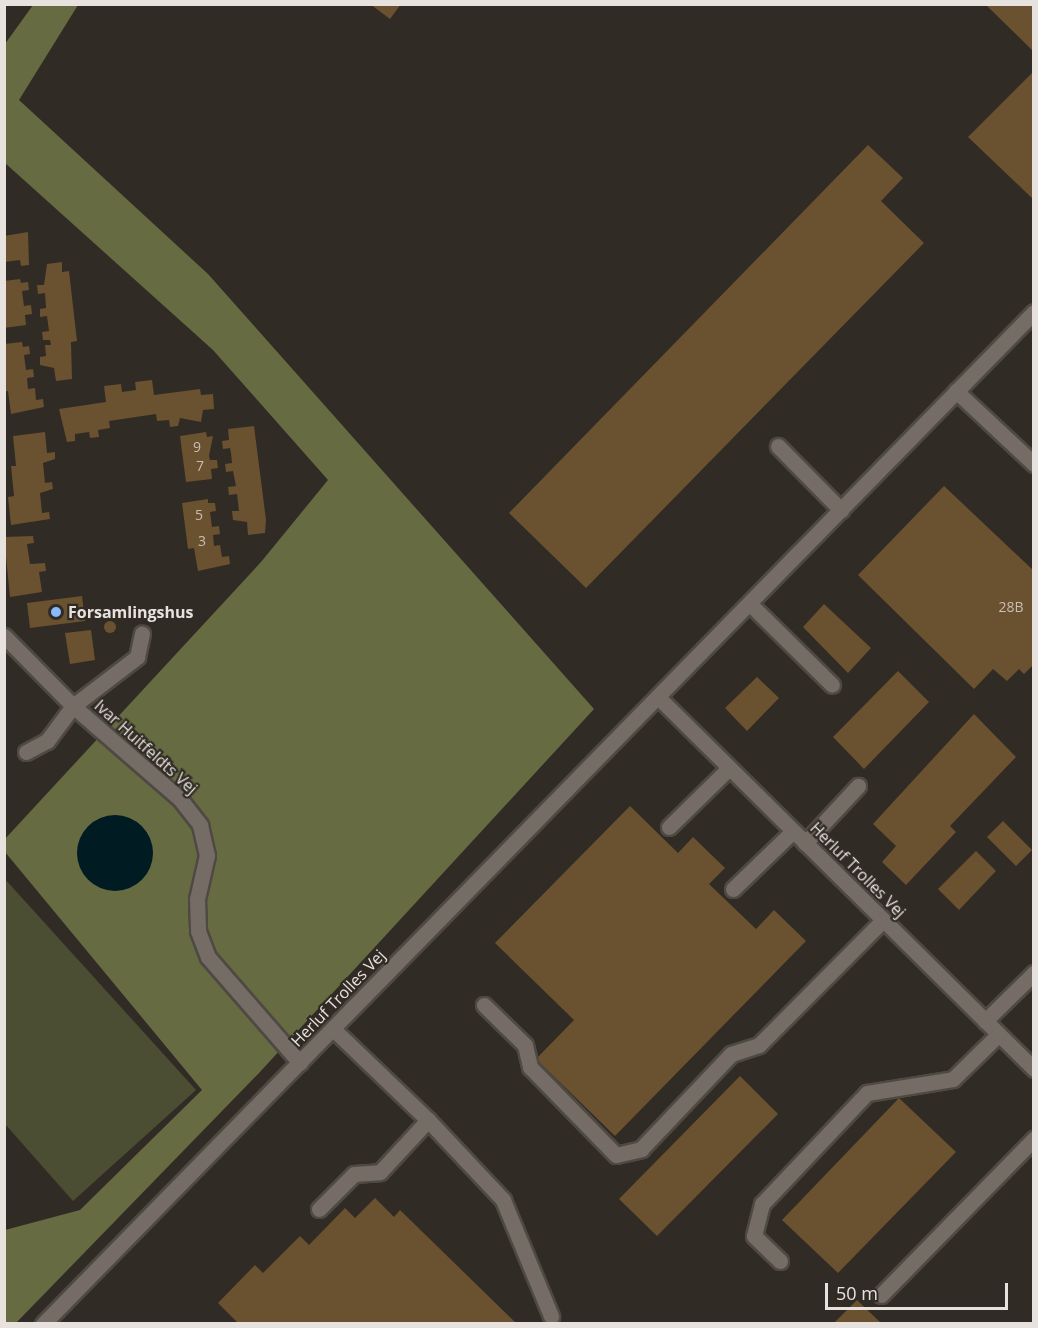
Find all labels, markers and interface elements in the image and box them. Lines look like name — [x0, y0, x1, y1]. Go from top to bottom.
house number: 9 — [193, 439, 201, 455]
house number: 7 — [196, 458, 204, 474]
house number: 5 — [195, 507, 203, 523]
house number: 3 — [198, 533, 206, 549]
house number: 28B — [998, 599, 1024, 615]
place label: Forsamlingshus — [68, 602, 194, 622]
marker: Forsamlingshus — [49, 605, 63, 619]
street label: Ivar Huitfeldts Vej — [91, 696, 201, 798]
street label: Herluf Trolles Vej — [806, 818, 910, 922]
street label: Herluf Trolles Vej — [287, 946, 389, 1050]
scale bar — [828, 1271, 1011, 1309]
text: 50 m — [836, 1281, 878, 1305]

